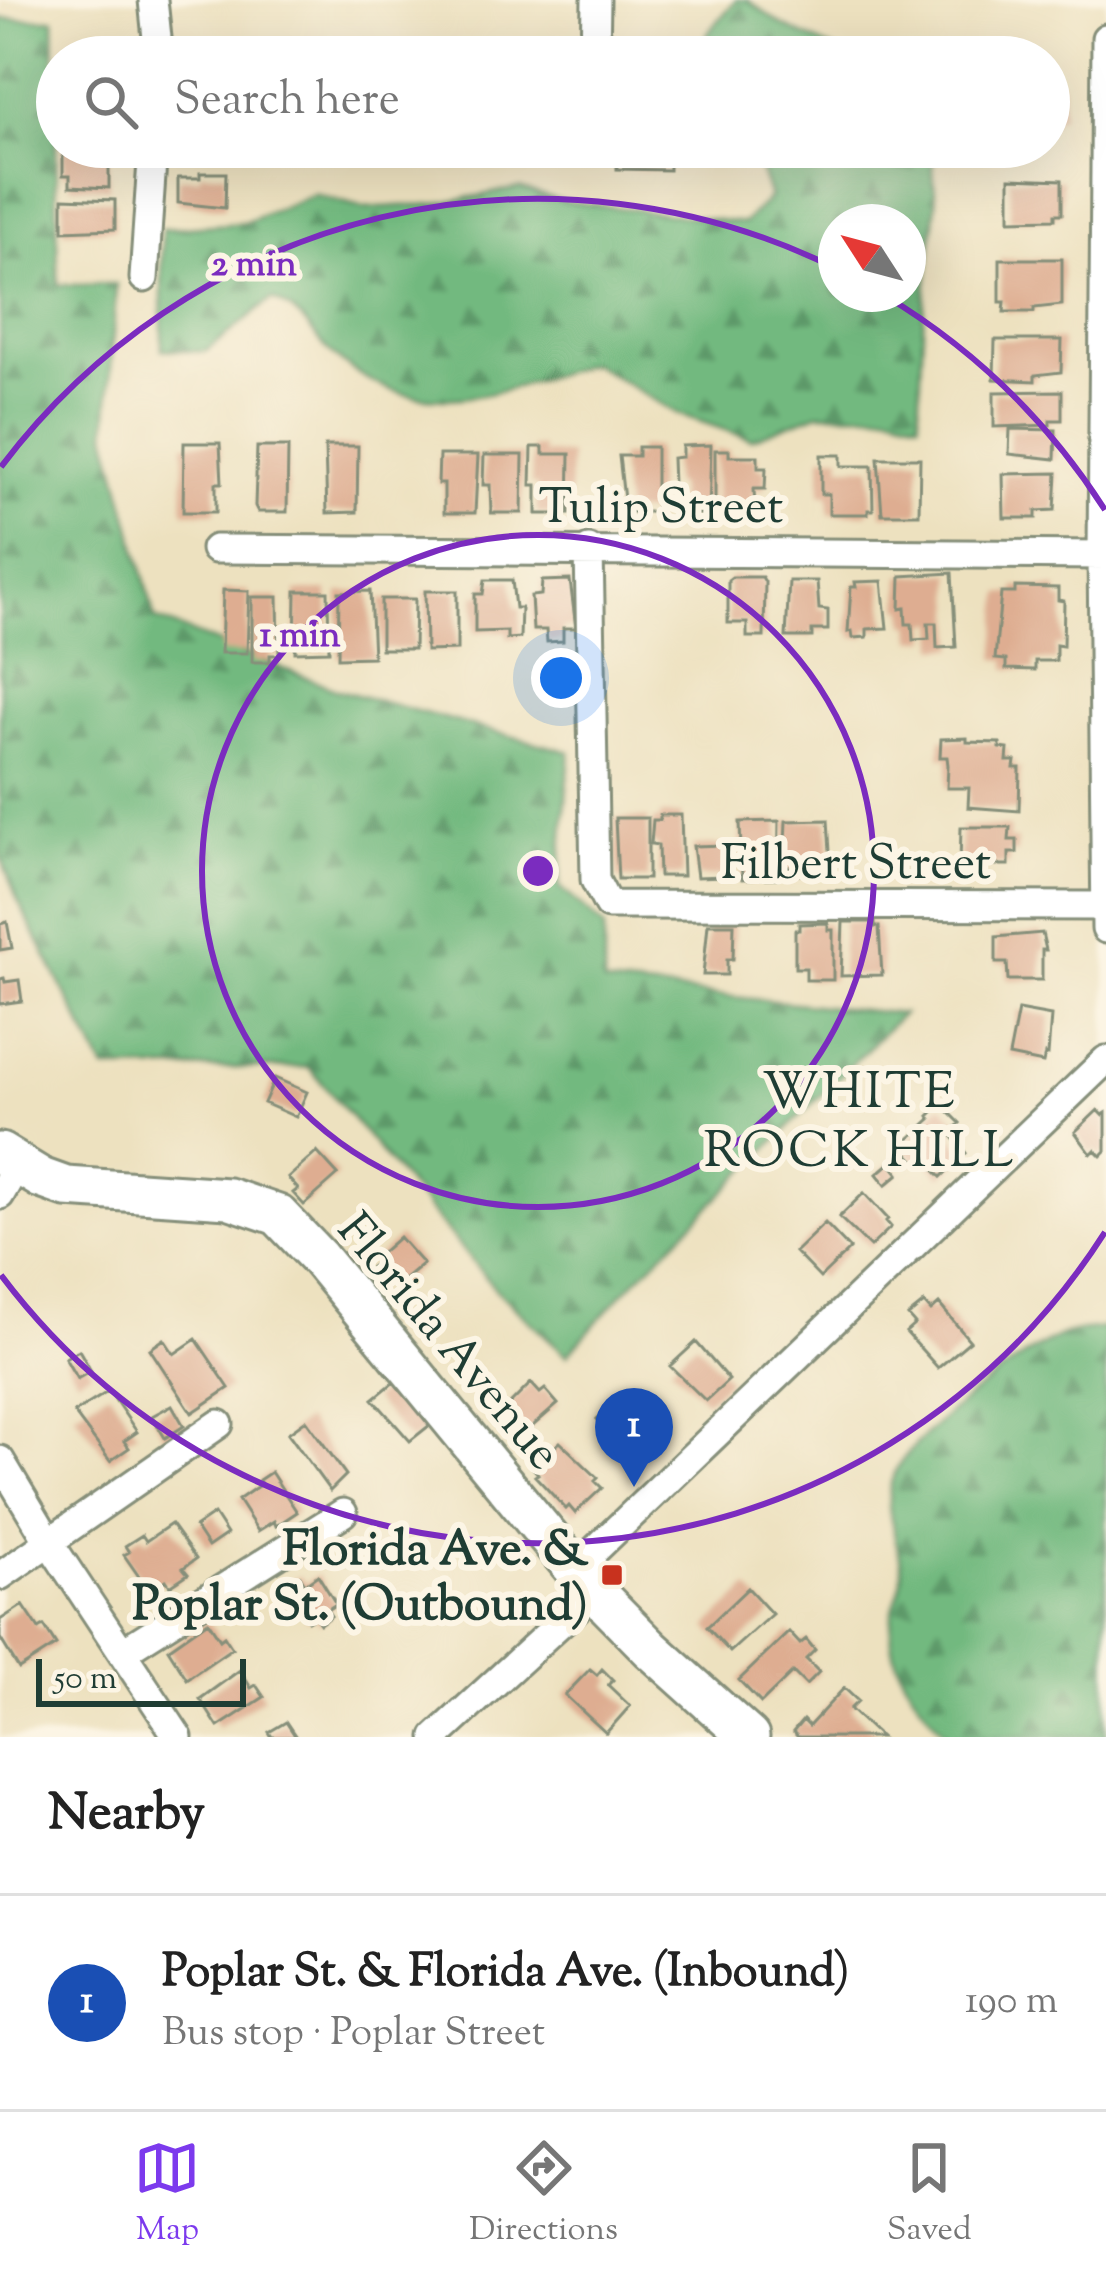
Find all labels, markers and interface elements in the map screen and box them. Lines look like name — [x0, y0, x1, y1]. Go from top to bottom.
search box — [36, 36, 1070, 168]
icon: search — [78, 69, 144, 135]
text: Search here — [174, 70, 400, 135]
north arrow — [818, 204, 926, 312]
text: 2 min — [211, 240, 298, 292]
street label: Tulip Street — [539, 476, 783, 545]
text: 1 min — [259, 611, 341, 663]
your location — [531, 648, 591, 708]
street label: Filbert Street — [721, 832, 991, 901]
centre of rings — [517, 850, 559, 892]
district label: WHITE ROCK HILL — [703, 1058, 1017, 1190]
street label: Florida Avenue — [318, 1200, 575, 1487]
pin: 1 — [595, 1388, 673, 1487]
place label: Florida Ave. & Poplar St. (Outbound) — [132, 1518, 589, 1642]
marker: Florida Ave. & Poplar St. (Outbound) — [599, 1562, 625, 1588]
scale bar — [36, 1653, 246, 1706]
text: 50 m — [54, 1656, 117, 1704]
text: Nearby — [48, 1779, 205, 1852]
text: Poplar St. & Florida Ave. (Inbound) — [162, 1942, 849, 2007]
text: 1 — [80, 1975, 94, 2031]
text: 190 m — [965, 1975, 1058, 2031]
text: Bus stop · Poplar Street — [162, 2007, 545, 2063]
tab: Map — [134, 2135, 200, 2255]
tab: Directions — [469, 2135, 618, 2255]
tab: Saved — [887, 2135, 972, 2255]

